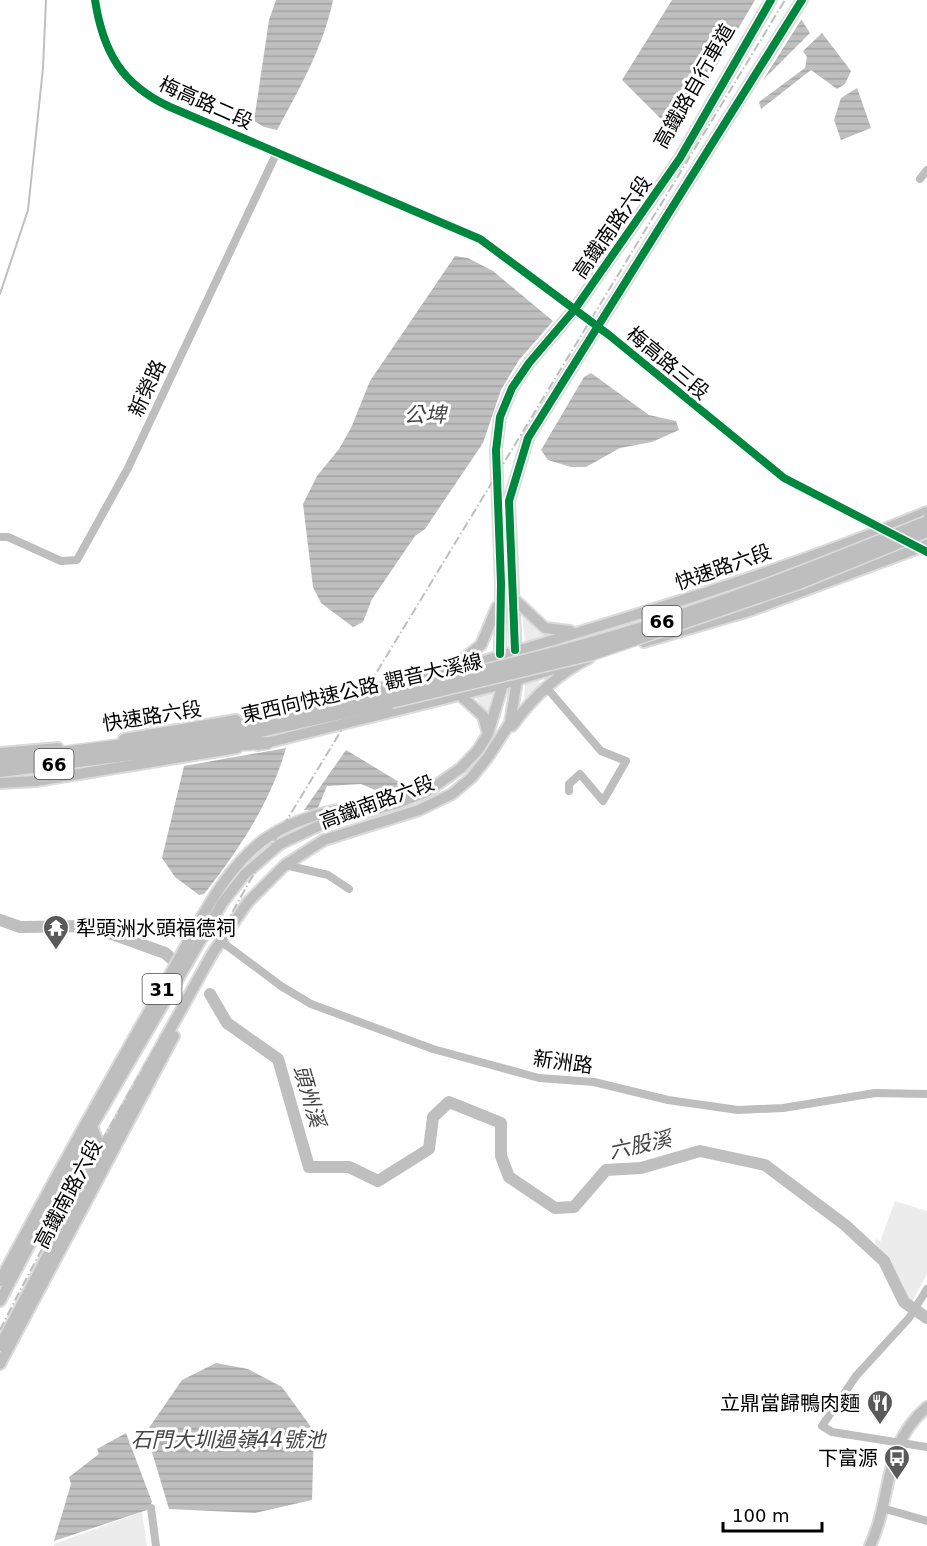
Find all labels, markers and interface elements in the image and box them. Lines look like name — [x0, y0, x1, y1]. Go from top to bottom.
street label: 高鐵路自行車道 — [649, 19, 739, 153]
street label: 梅高路二段 — [155, 72, 257, 134]
street label: 高鐵南路六段 — [568, 171, 656, 283]
street label: 梅高路三段 — [622, 322, 714, 404]
street label: 新榮路 — [123, 356, 171, 420]
water label: 公埤 — [404, 403, 449, 427]
street label: 快速路六段 — [672, 539, 774, 595]
road number: 66 — [642, 606, 682, 636]
street label: 東西向快速公路 觀音大溪線 — [239, 649, 485, 727]
street label: 快速路六段 — [101, 696, 203, 736]
road number: 66 — [34, 749, 74, 779]
street label: 高鐵南路六段 — [317, 770, 437, 834]
temple icon: 犁頭洲水頭福德祠 — [41, 913, 71, 951]
place label: 犁頭洲水頭福德祠 — [76, 916, 236, 940]
road number: 31 — [142, 974, 182, 1004]
street label: 新洲路 — [532, 1046, 594, 1078]
water label: 頭州溪 — [289, 1062, 330, 1132]
water label: 六股溪 — [607, 1126, 676, 1163]
street label: 高鐵南路六段 — [29, 1135, 107, 1253]
restaurant icon: 立鼎當歸鴨肉麵 — [865, 1388, 895, 1426]
place label: 立鼎當歸鴨肉麵 — [720, 1391, 860, 1415]
water label: 石門大圳過嶺44號池 — [131, 1428, 327, 1452]
bus stop icon: 下富源 — [882, 1443, 912, 1481]
place label: 下富源 — [818, 1446, 878, 1470]
scale bar — [723, 1495, 822, 1533]
text: 100 m — [732, 1505, 790, 1526]

